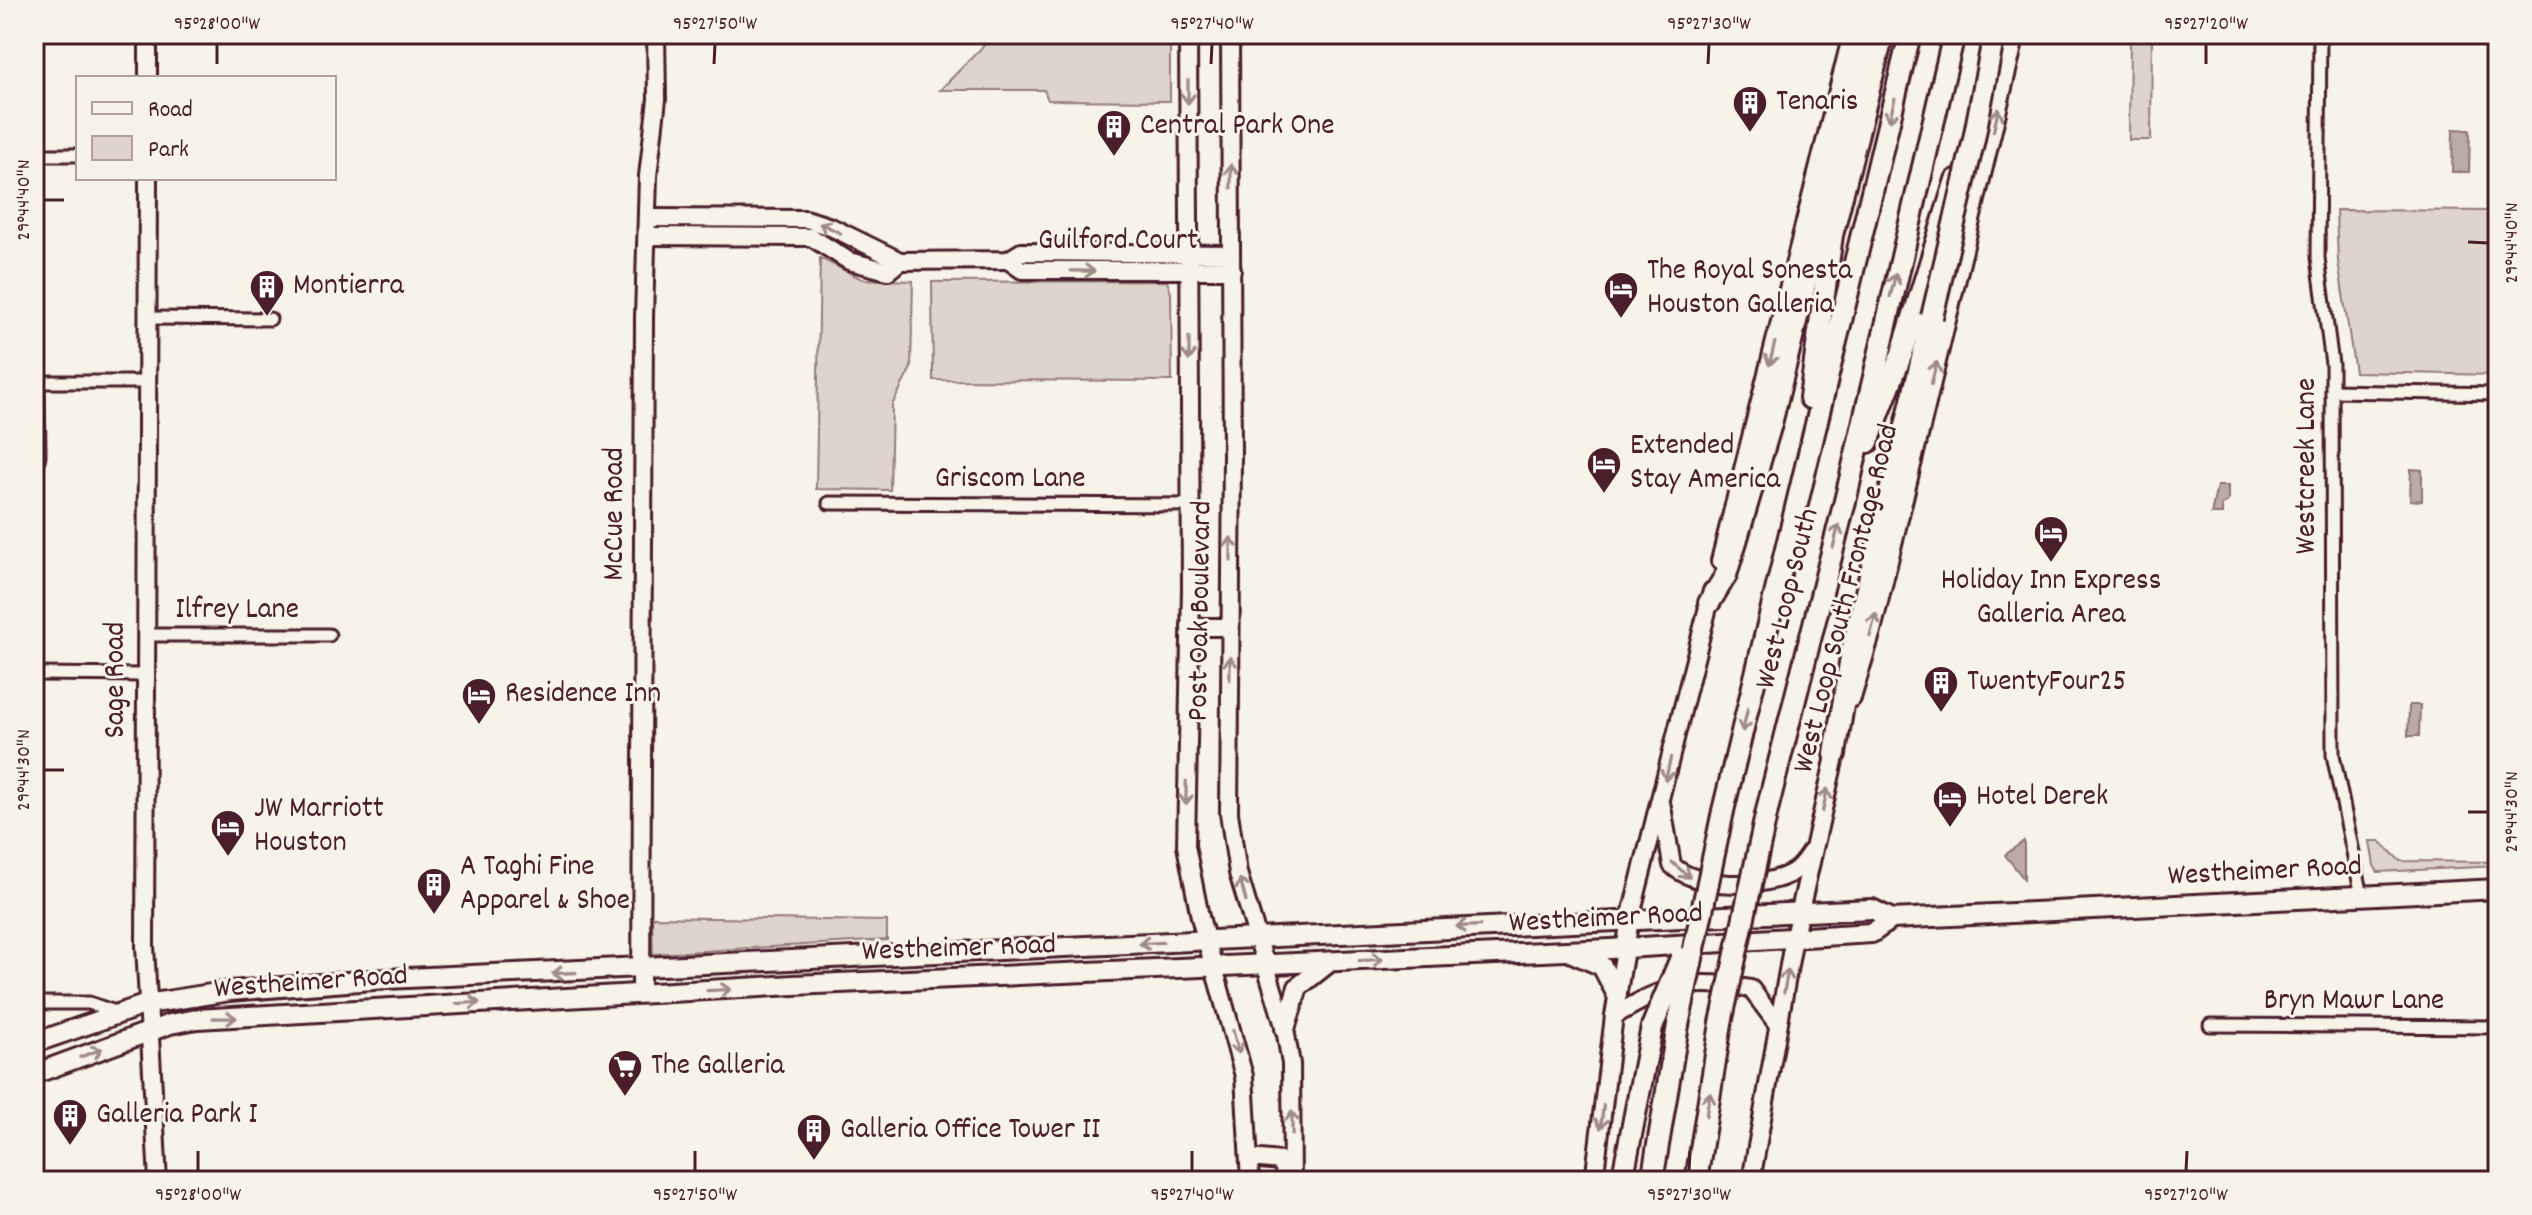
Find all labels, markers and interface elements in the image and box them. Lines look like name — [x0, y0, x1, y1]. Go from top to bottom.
text: 95°28'00"W — [174, 11, 260, 39]
text: 95°27'50"W — [673, 11, 757, 39]
text: 95°27'40"W — [1171, 11, 1254, 39]
text: 95°27'30"W — [1667, 11, 1751, 39]
text: 95°27'20"W — [2164, 11, 2248, 39]
legend — [76, 76, 336, 180]
one-way arrow — [1180, 78, 1196, 105]
place label: Tenaris — [1776, 82, 1858, 125]
building icon: Tenaris — [1731, 84, 1769, 134]
text: Road — [148, 94, 193, 128]
one-way arrow — [1884, 96, 1899, 122]
place label: Central Park One — [1140, 106, 1334, 149]
building icon: Central Park One — [1095, 108, 1133, 158]
one-way arrow — [1989, 108, 2004, 133]
text: Park — [148, 134, 189, 168]
text: 29°44'40"N — [11, 159, 39, 241]
one-way arrow — [1223, 163, 1239, 190]
text: 29°44'40"N — [2499, 202, 2527, 284]
one-way arrow — [819, 220, 843, 235]
street label: Guilford Court — [1038, 221, 1198, 264]
place label: The Royal Sonesta Houston Galleria — [1647, 251, 1853, 328]
one-way arrow — [1069, 263, 1096, 279]
place label: Montierra — [293, 266, 405, 309]
building icon: Montierra — [248, 268, 286, 318]
hotel icon: The Royal Sonesta Houston Galleria — [1602, 270, 1640, 320]
one-way arrow — [1887, 272, 1902, 298]
one-way arrow — [1181, 335, 1196, 362]
one-way arrow — [1764, 341, 1779, 367]
one-way arrow — [1927, 360, 1942, 386]
street label: Westcreek Lane — [2287, 378, 2330, 554]
street label: West Loop South Frontage Road — [1784, 420, 1912, 778]
place label: Extended Stay America — [1630, 426, 1781, 503]
hotel icon: Extended Stay America — [1585, 445, 1623, 495]
street label: McCue Road — [595, 447, 638, 581]
street label: Griscom Lane — [935, 459, 1085, 502]
street label: Post Oak Boulevard — [1179, 500, 1225, 722]
street label: West Loop South — [1746, 504, 1832, 694]
hotel icon: Holiday Inn Express Galleria Area — [2032, 514, 2070, 564]
one-way arrow — [1830, 523, 1845, 549]
one-way arrow — [1224, 536, 1239, 563]
place label: Holiday Inn Express Galleria Area — [1941, 561, 2161, 638]
street label: Ilfrey Lane — [175, 590, 299, 633]
one-way arrow — [1866, 613, 1881, 639]
street label: Sage Road — [96, 622, 139, 738]
one-way arrow — [1222, 655, 1238, 682]
place label: TwentyFour25 — [1967, 662, 2126, 705]
building icon: TwentyFour25 — [1922, 664, 1960, 714]
place label: Residence Inn — [505, 674, 661, 717]
hotel icon: Residence Inn — [460, 676, 498, 726]
one-way arrow — [1736, 706, 1751, 732]
text: 29°44'30"N — [11, 729, 39, 811]
one-way arrow — [1660, 755, 1675, 781]
text: 29°44'30"N — [2499, 771, 2527, 853]
place label: Hotel Derek — [1976, 777, 2108, 820]
one-way arrow — [1179, 779, 1194, 806]
hotel icon: Hotel Derek — [1931, 779, 1969, 829]
one-way arrow — [1818, 787, 1833, 813]
place label: JW Marriott Houston — [254, 789, 384, 866]
hotel icon: JW Marriott Houston — [209, 808, 247, 858]
street label: Westheimer Road — [2167, 846, 2363, 900]
place label: A Taghi Fine Apparel & Shoe — [460, 847, 630, 924]
one-way arrow — [1670, 861, 1690, 879]
building icon: A Taghi Fine Apparel & Shoe — [415, 866, 453, 916]
one-way arrow — [1234, 878, 1249, 904]
street label: Westheimer Road — [1508, 893, 1704, 947]
one-way arrow — [1455, 919, 1482, 934]
street label: Westheimer Road — [861, 925, 1057, 975]
one-way arrow — [1138, 936, 1165, 951]
one-way arrow — [1357, 953, 1384, 968]
street label: Westheimer Road — [213, 956, 409, 1012]
one-way arrow — [551, 965, 578, 980]
one-way arrow — [1780, 969, 1795, 994]
street label: Bryn Mawr Lane — [2264, 981, 2444, 1024]
one-way arrow — [705, 982, 732, 997]
one-way arrow — [454, 995, 481, 1010]
one-way arrow — [211, 1011, 238, 1026]
one-way arrow — [1230, 1029, 1245, 1055]
one-way arrow — [78, 1045, 103, 1059]
place label: The Galleria — [651, 1046, 785, 1089]
supermarket icon: The Galleria — [606, 1048, 644, 1098]
one-way arrow — [1701, 1092, 1716, 1117]
place label: Galleria Park I — [96, 1095, 258, 1138]
building icon: Galleria Park I — [51, 1097, 89, 1147]
one-way arrow — [1594, 1103, 1609, 1130]
place label: Galleria Office Tower II — [840, 1110, 1100, 1153]
one-way arrow — [1285, 1110, 1300, 1137]
building icon: Galleria Office Tower II — [795, 1112, 833, 1162]
text: 95°28'00"W — [155, 1182, 241, 1210]
text: 95°27'50"W — [653, 1182, 737, 1210]
text: 95°27'40"W — [1151, 1182, 1234, 1210]
text: 95°27'30"W — [1647, 1182, 1731, 1210]
text: 95°27'20"W — [2144, 1182, 2228, 1210]

